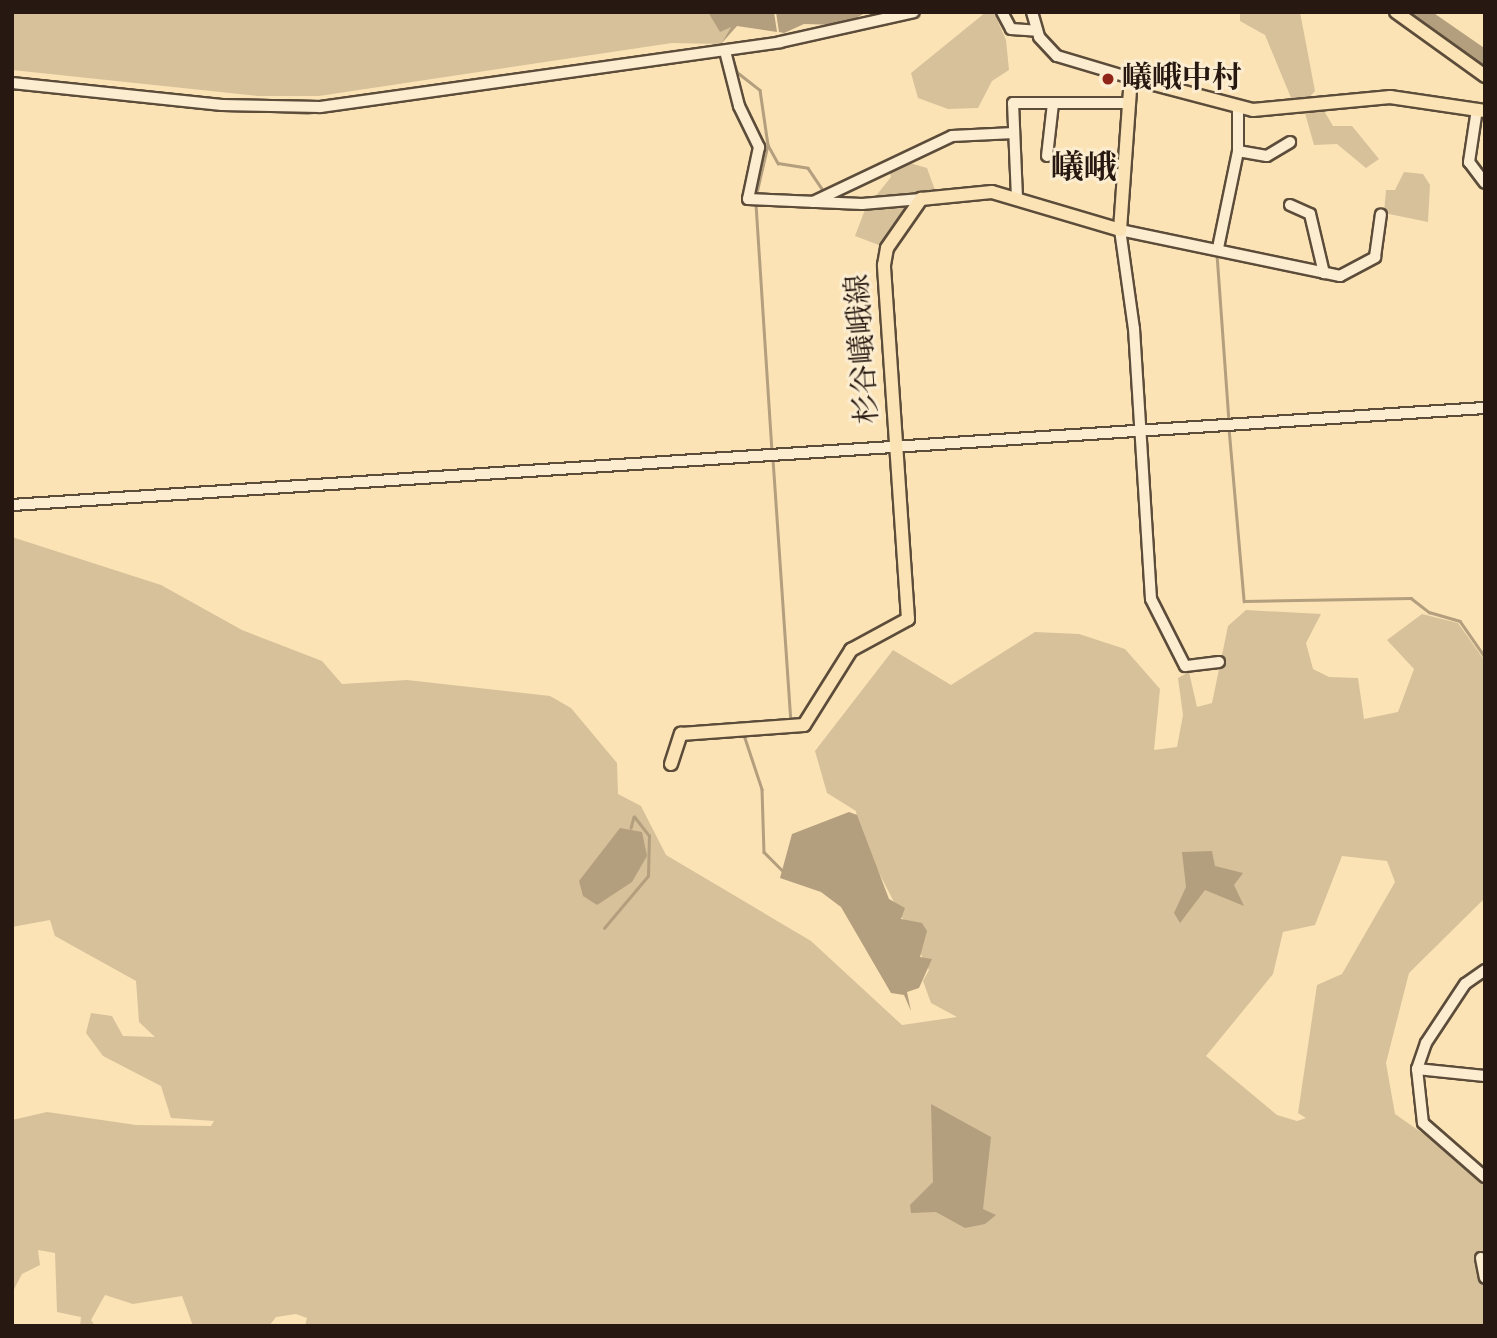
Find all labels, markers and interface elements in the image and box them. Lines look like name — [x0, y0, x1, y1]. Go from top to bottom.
place label: 嶬峨中村 — [1122, 61, 1242, 97]
marker: 嶬峨中村 — [1100, 71, 1116, 87]
district label: 嶬峨 — [1051, 149, 1117, 189]
street label: 杉谷嶬峨線 — [841, 273, 887, 425]

